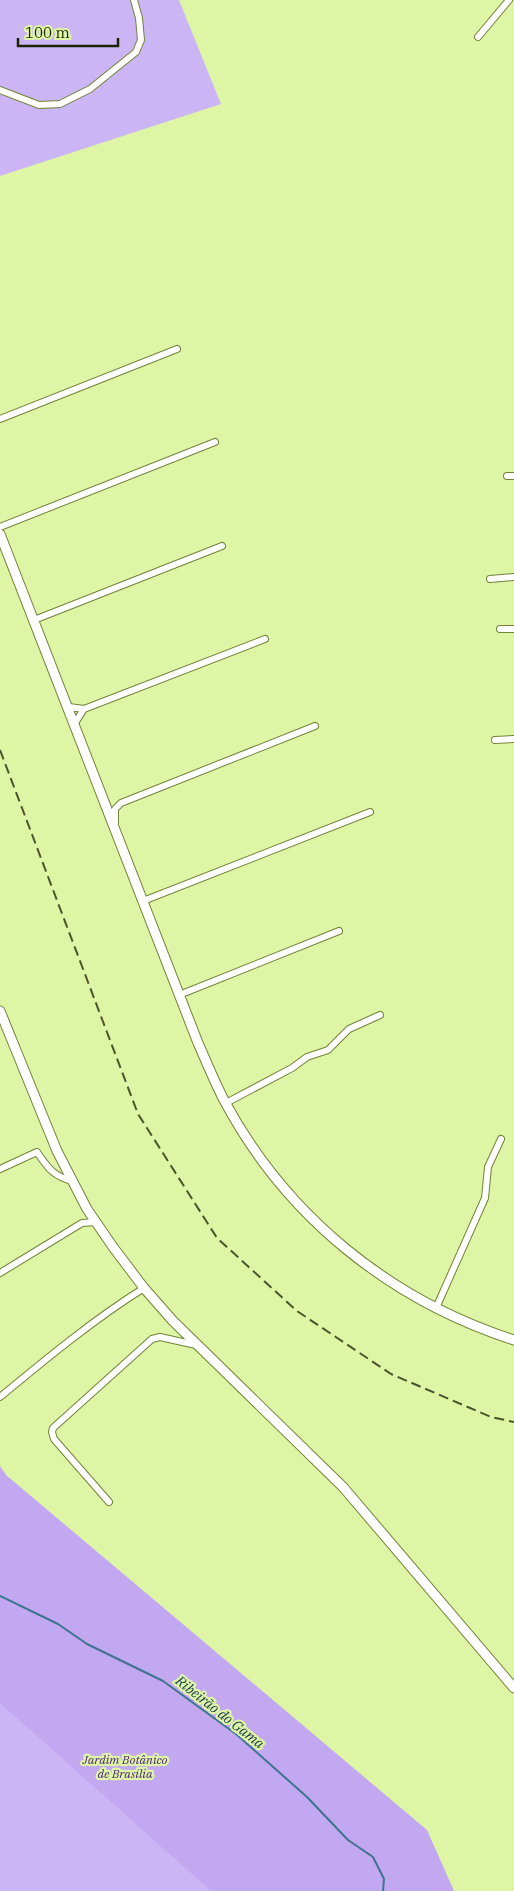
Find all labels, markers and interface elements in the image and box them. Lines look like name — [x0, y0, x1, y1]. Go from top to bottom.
scale bar — [18, 15, 118, 47]
text: 100 m — [25, 23, 70, 42]
water label: Ribeirão do Gama — [171, 1671, 268, 1753]
park label: Jardim Botânico de Brasília — [81, 1752, 168, 1781]

